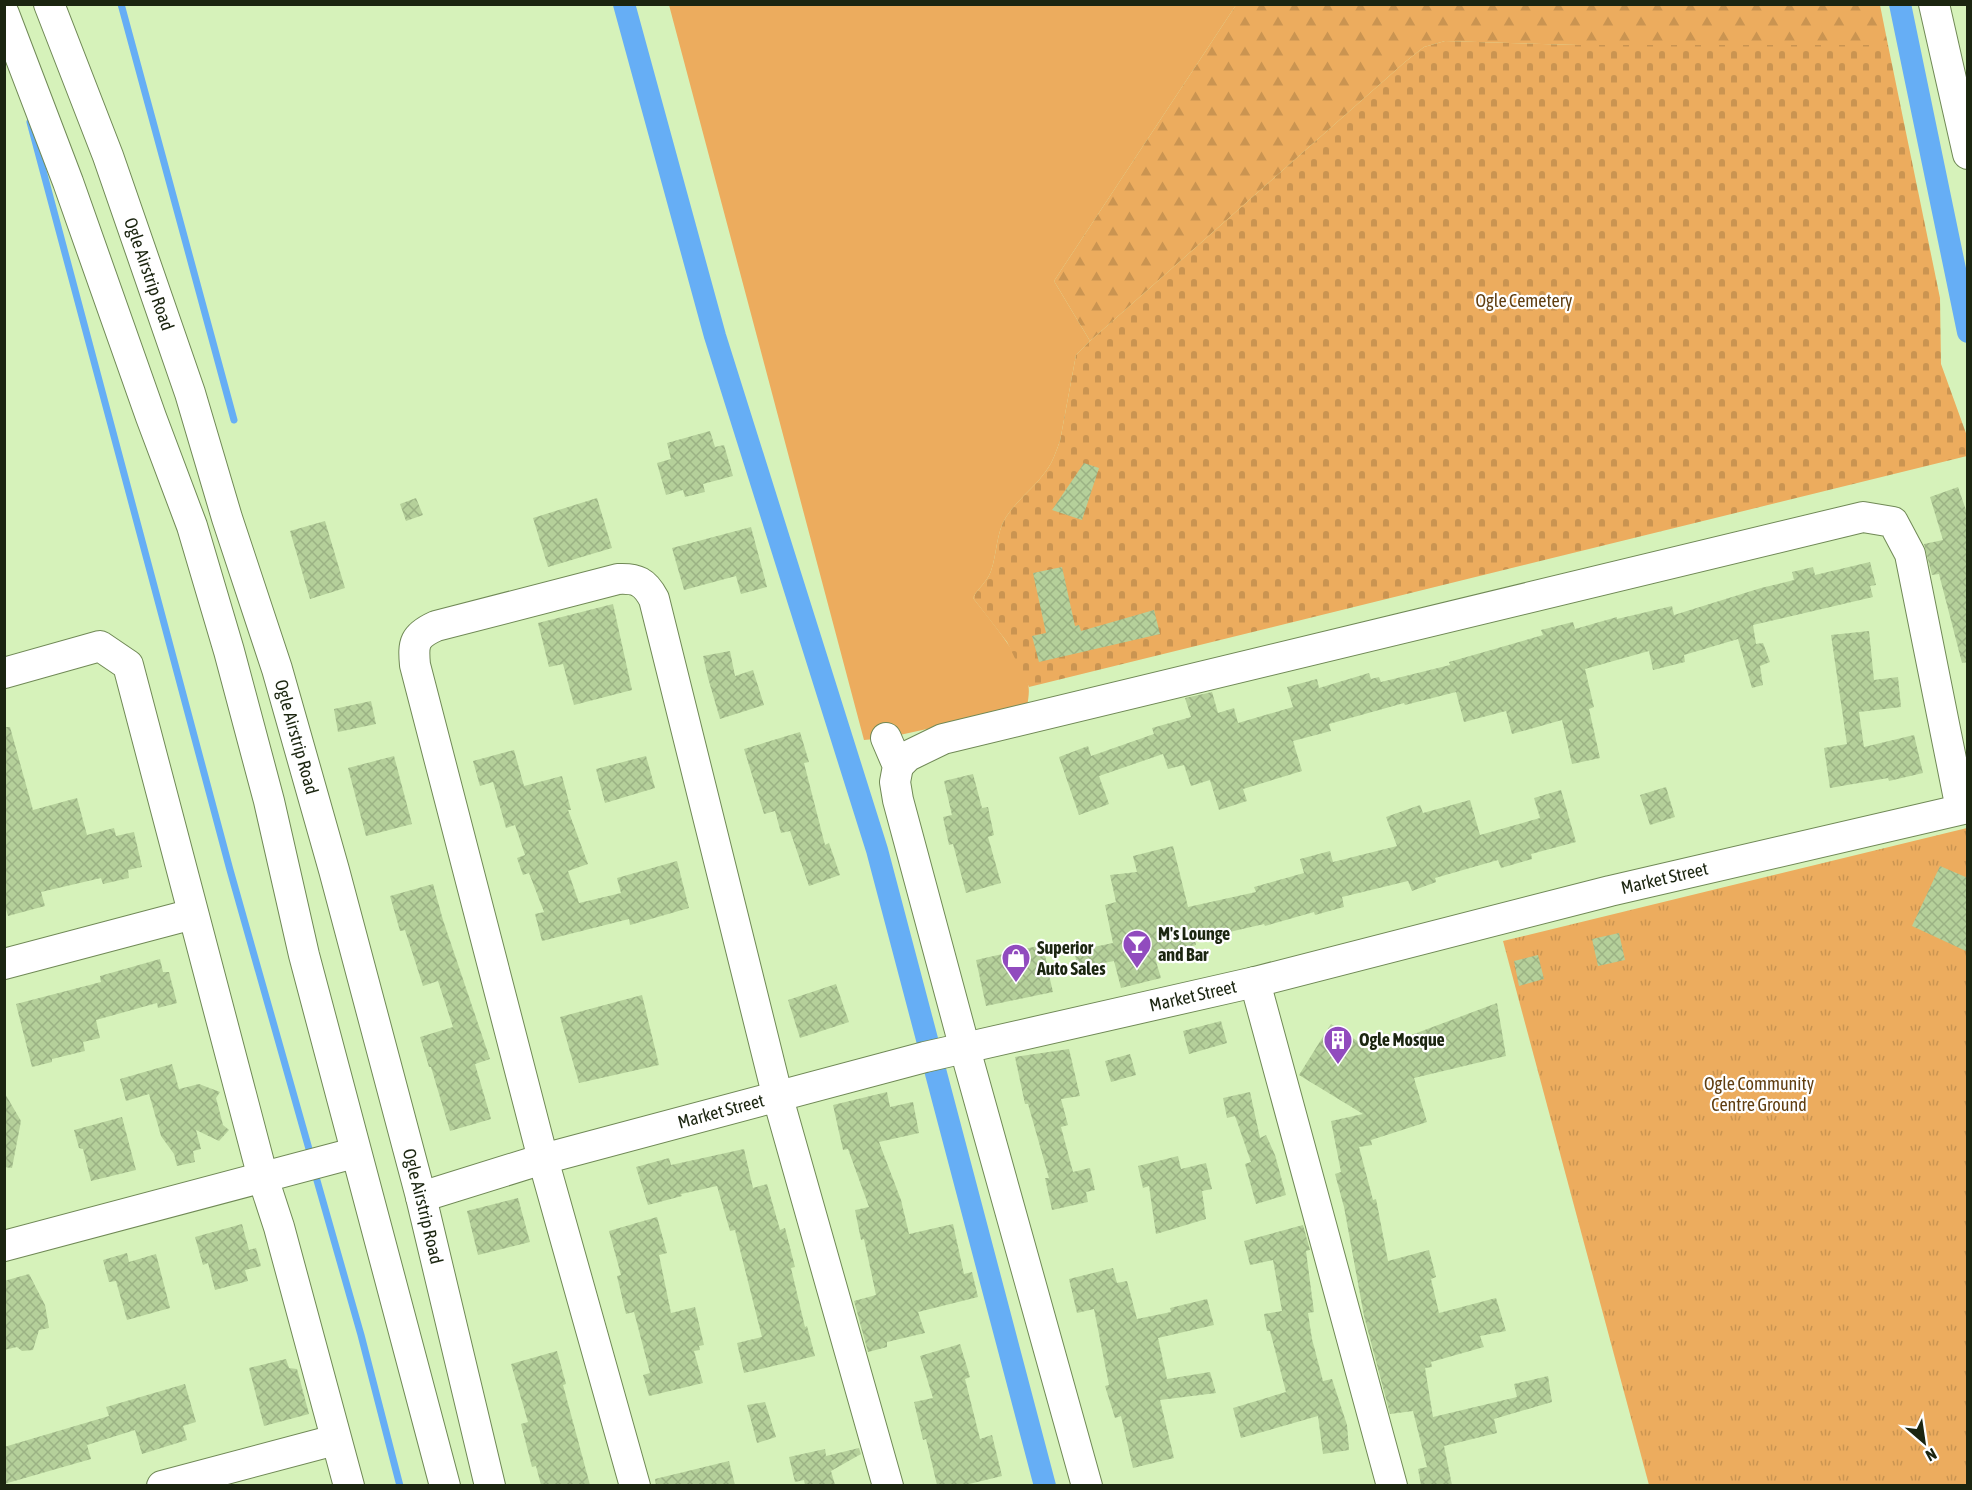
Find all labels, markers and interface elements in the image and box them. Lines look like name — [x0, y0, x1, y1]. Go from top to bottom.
street label: Ogle Airstrip Road — [120, 215, 179, 333]
park label: Ogle Cemetery — [1476, 290, 1572, 311]
street label: Ogle Airstrip Road — [271, 677, 323, 797]
street label: Market Street — [1619, 858, 1710, 898]
place label: M's Lounge and Bar — [1158, 923, 1230, 965]
bar icon: M's Lounge and Bar — [1121, 928, 1153, 970]
place label: Superior Auto Sales — [1036, 937, 1106, 979]
shop icon: Superior Auto Sales — [1000, 942, 1032, 984]
street label: Market Street — [1147, 976, 1238, 1016]
building icon: Ogle Mosque — [1322, 1024, 1354, 1066]
place label: Ogle Mosque — [1359, 1029, 1445, 1050]
park label: Ogle Community Centre Ground — [1704, 1073, 1814, 1115]
street label: Market Street — [675, 1089, 766, 1133]
street label: Ogle Airstrip Road — [399, 1146, 448, 1266]
north arrow — [1894, 1412, 1954, 1472]
text: N — [1923, 1445, 1940, 1465]

